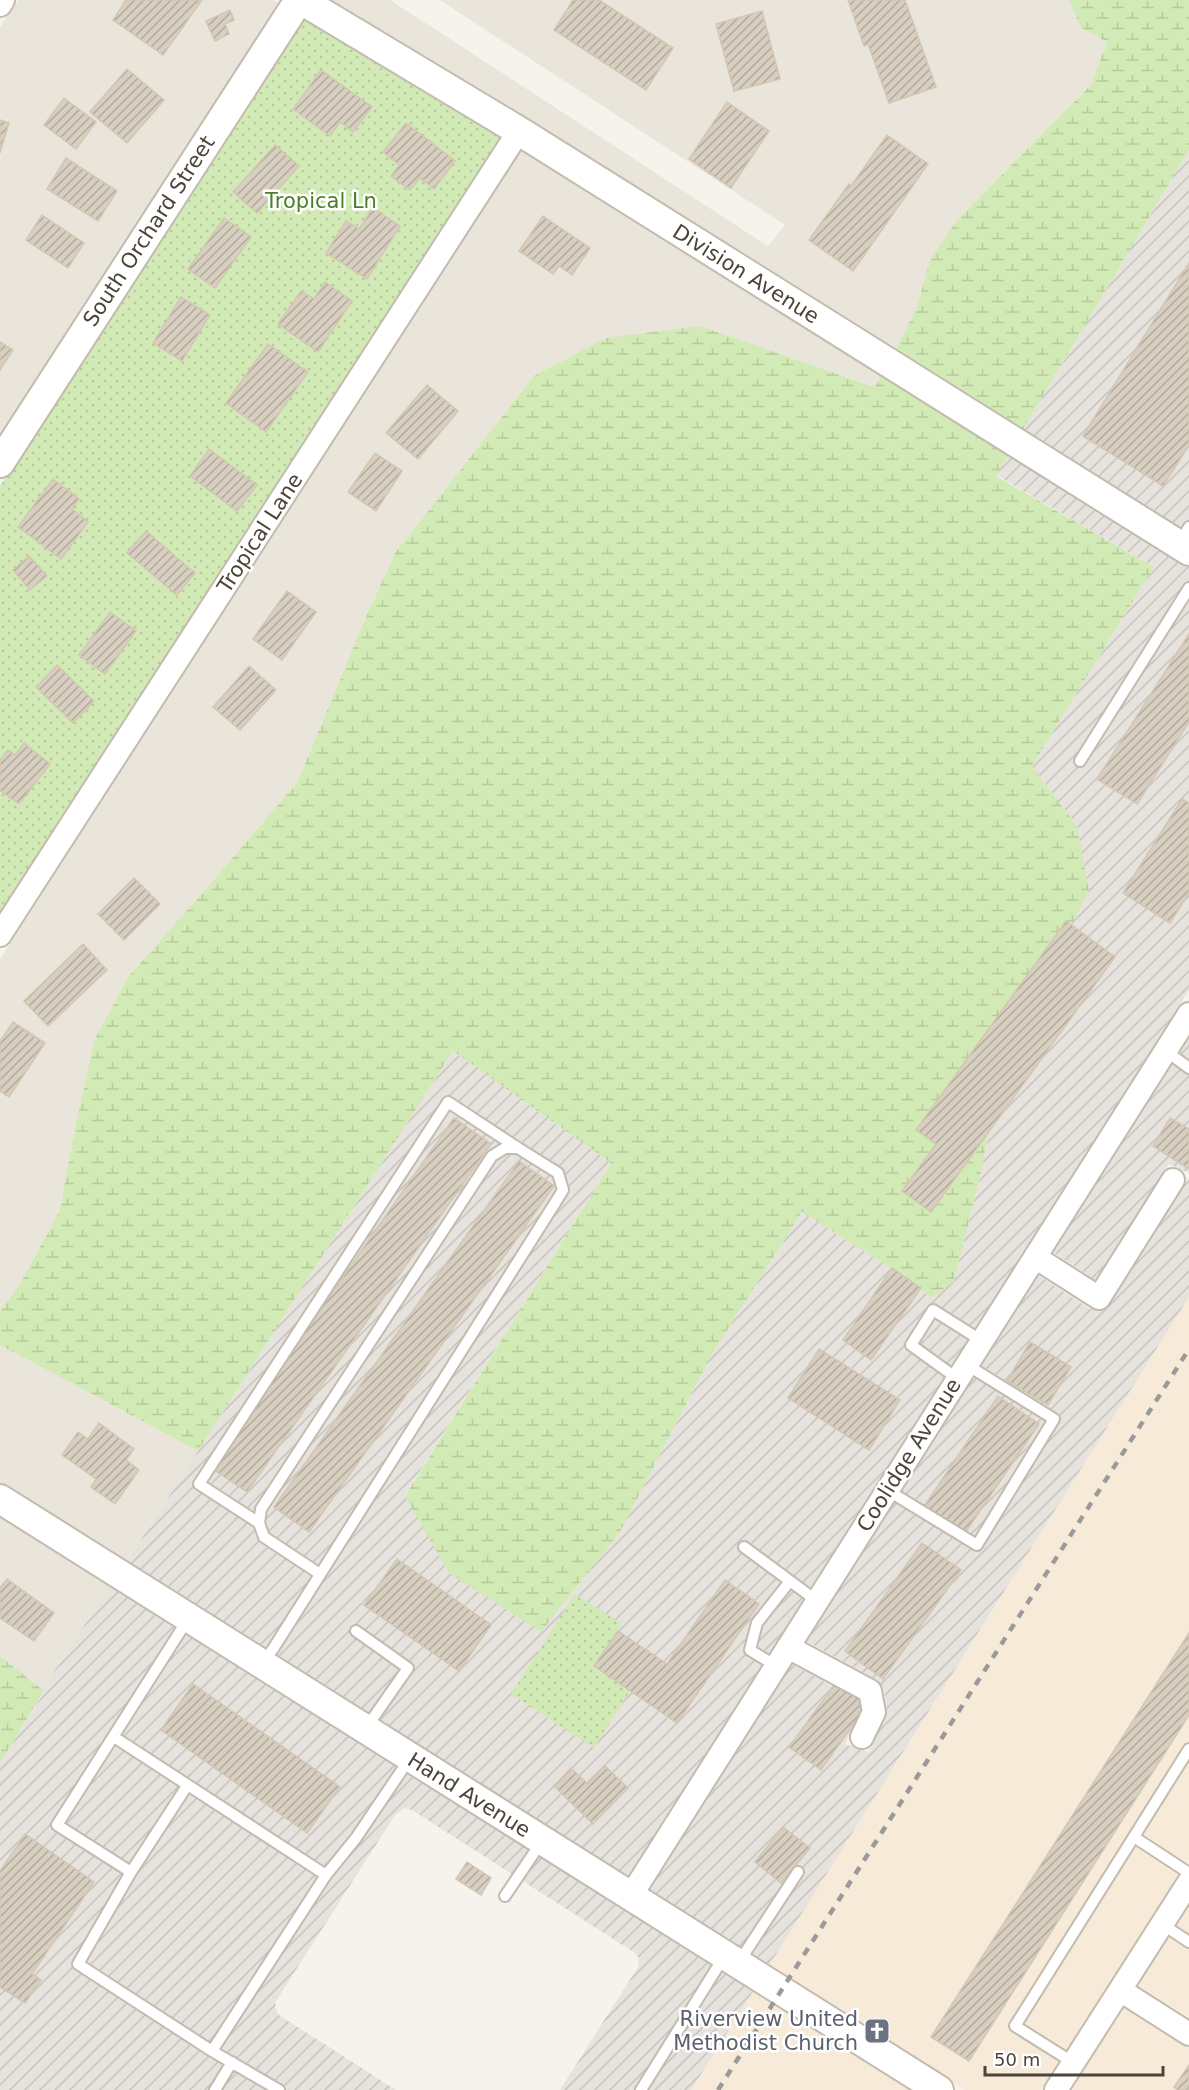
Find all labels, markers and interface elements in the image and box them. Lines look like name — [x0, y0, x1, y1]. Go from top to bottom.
street label: South Orchard Street — [78, 131, 220, 331]
park label: Tropical Ln — [264, 189, 377, 213]
street label: Division Avenue — [668, 219, 824, 329]
street label: Tropical Lane — [212, 469, 308, 598]
street label: Coolidge Avenue — [852, 1374, 966, 1536]
street label: Hand Avenue — [403, 1748, 535, 1842]
place label: Riverview United Methodist Church — [673, 2007, 858, 2055]
church icon: Riverview United Methodist Church — [862, 2016, 892, 2046]
scale bar — [985, 2039, 1164, 2077]
text: 50 m — [994, 2049, 1040, 2070]

